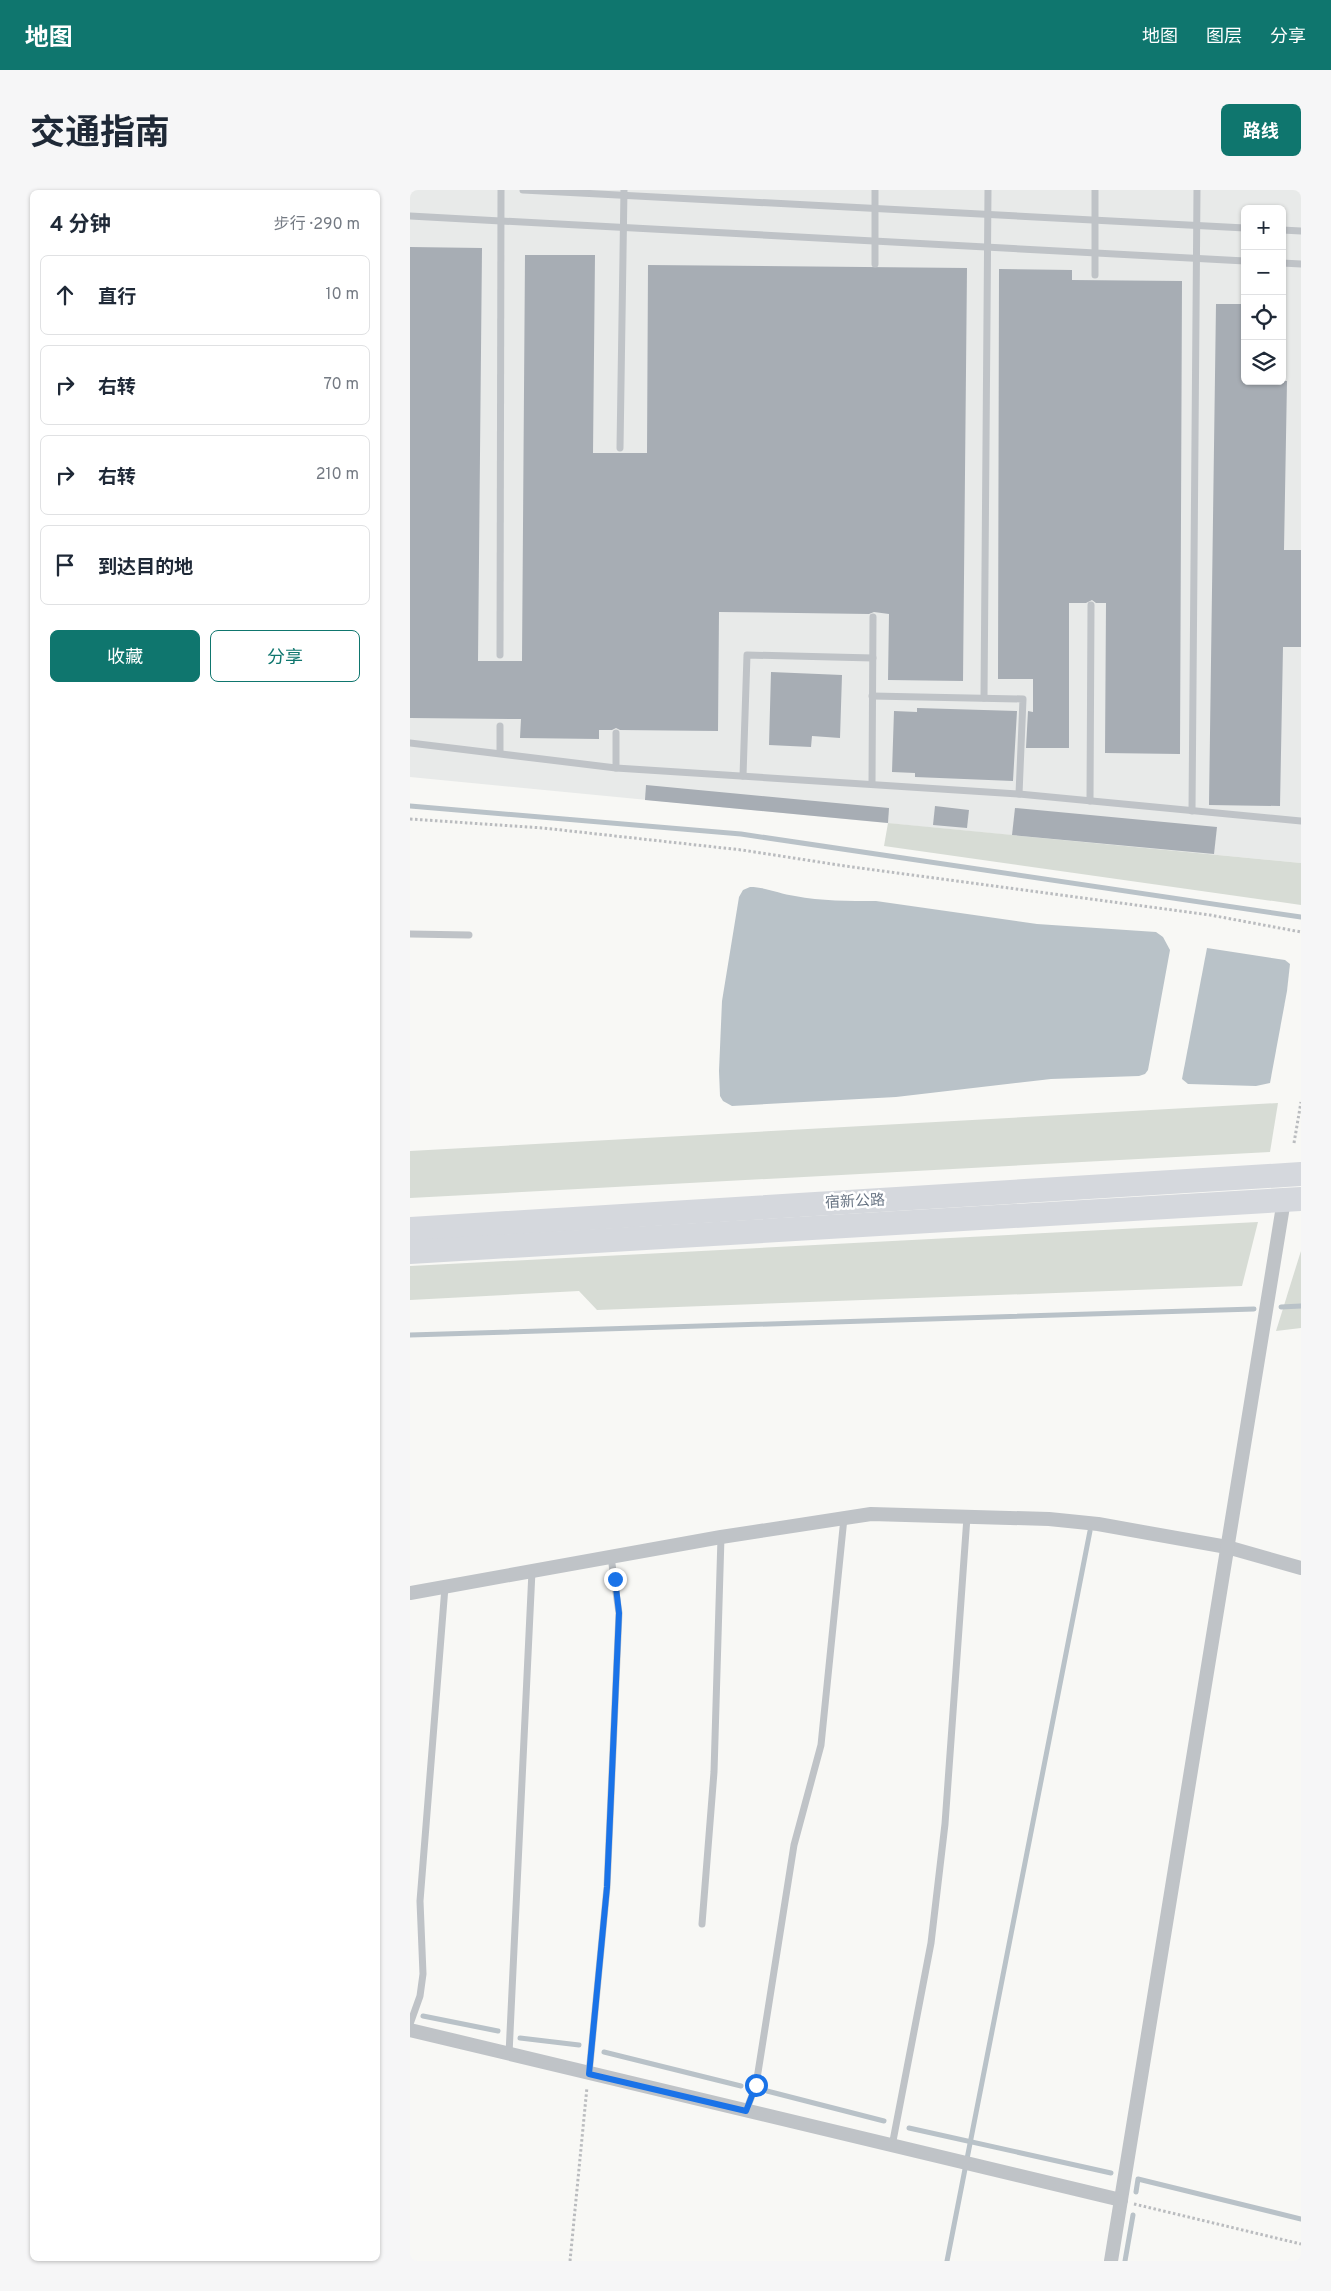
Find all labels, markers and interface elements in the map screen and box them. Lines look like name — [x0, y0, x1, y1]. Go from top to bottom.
text: 地图 — [25, 24, 73, 54]
text: 地图 — [1142, 26, 1178, 49]
text: 图层 — [1206, 26, 1242, 49]
text: 分享 — [1270, 26, 1306, 49]
button: 路线 — [1221, 104, 1301, 156]
text: 交通指南 — [30, 113, 170, 157]
map controls — [1241, 205, 1286, 385]
button: + — [1241, 205, 1286, 250]
text: 4 分钟 — [50, 212, 111, 239]
text: 步行 · 290 m — [274, 215, 360, 235]
button: − — [1241, 250, 1286, 295]
icon: ahead — [51, 281, 79, 309]
text: 10 m — [325, 285, 359, 305]
text: 直行 — [98, 286, 136, 310]
button: locate — [1241, 295, 1286, 340]
button: layers — [1241, 340, 1286, 385]
icon: right — [51, 371, 79, 399]
text: 70 m — [324, 375, 359, 395]
text: 右转 — [98, 376, 136, 400]
icon: right — [51, 461, 79, 489]
text: 210 m — [316, 465, 359, 485]
text: 右转 — [98, 466, 136, 490]
icon: arrive — [51, 551, 79, 579]
text: 到达目的地 — [98, 556, 193, 580]
button: 收藏 — [50, 630, 200, 682]
button: 分享 — [210, 630, 360, 682]
street label: 宿新公路 — [825, 1191, 886, 1214]
route end — [604, 1568, 627, 1591]
route start — [745, 2074, 768, 2097]

